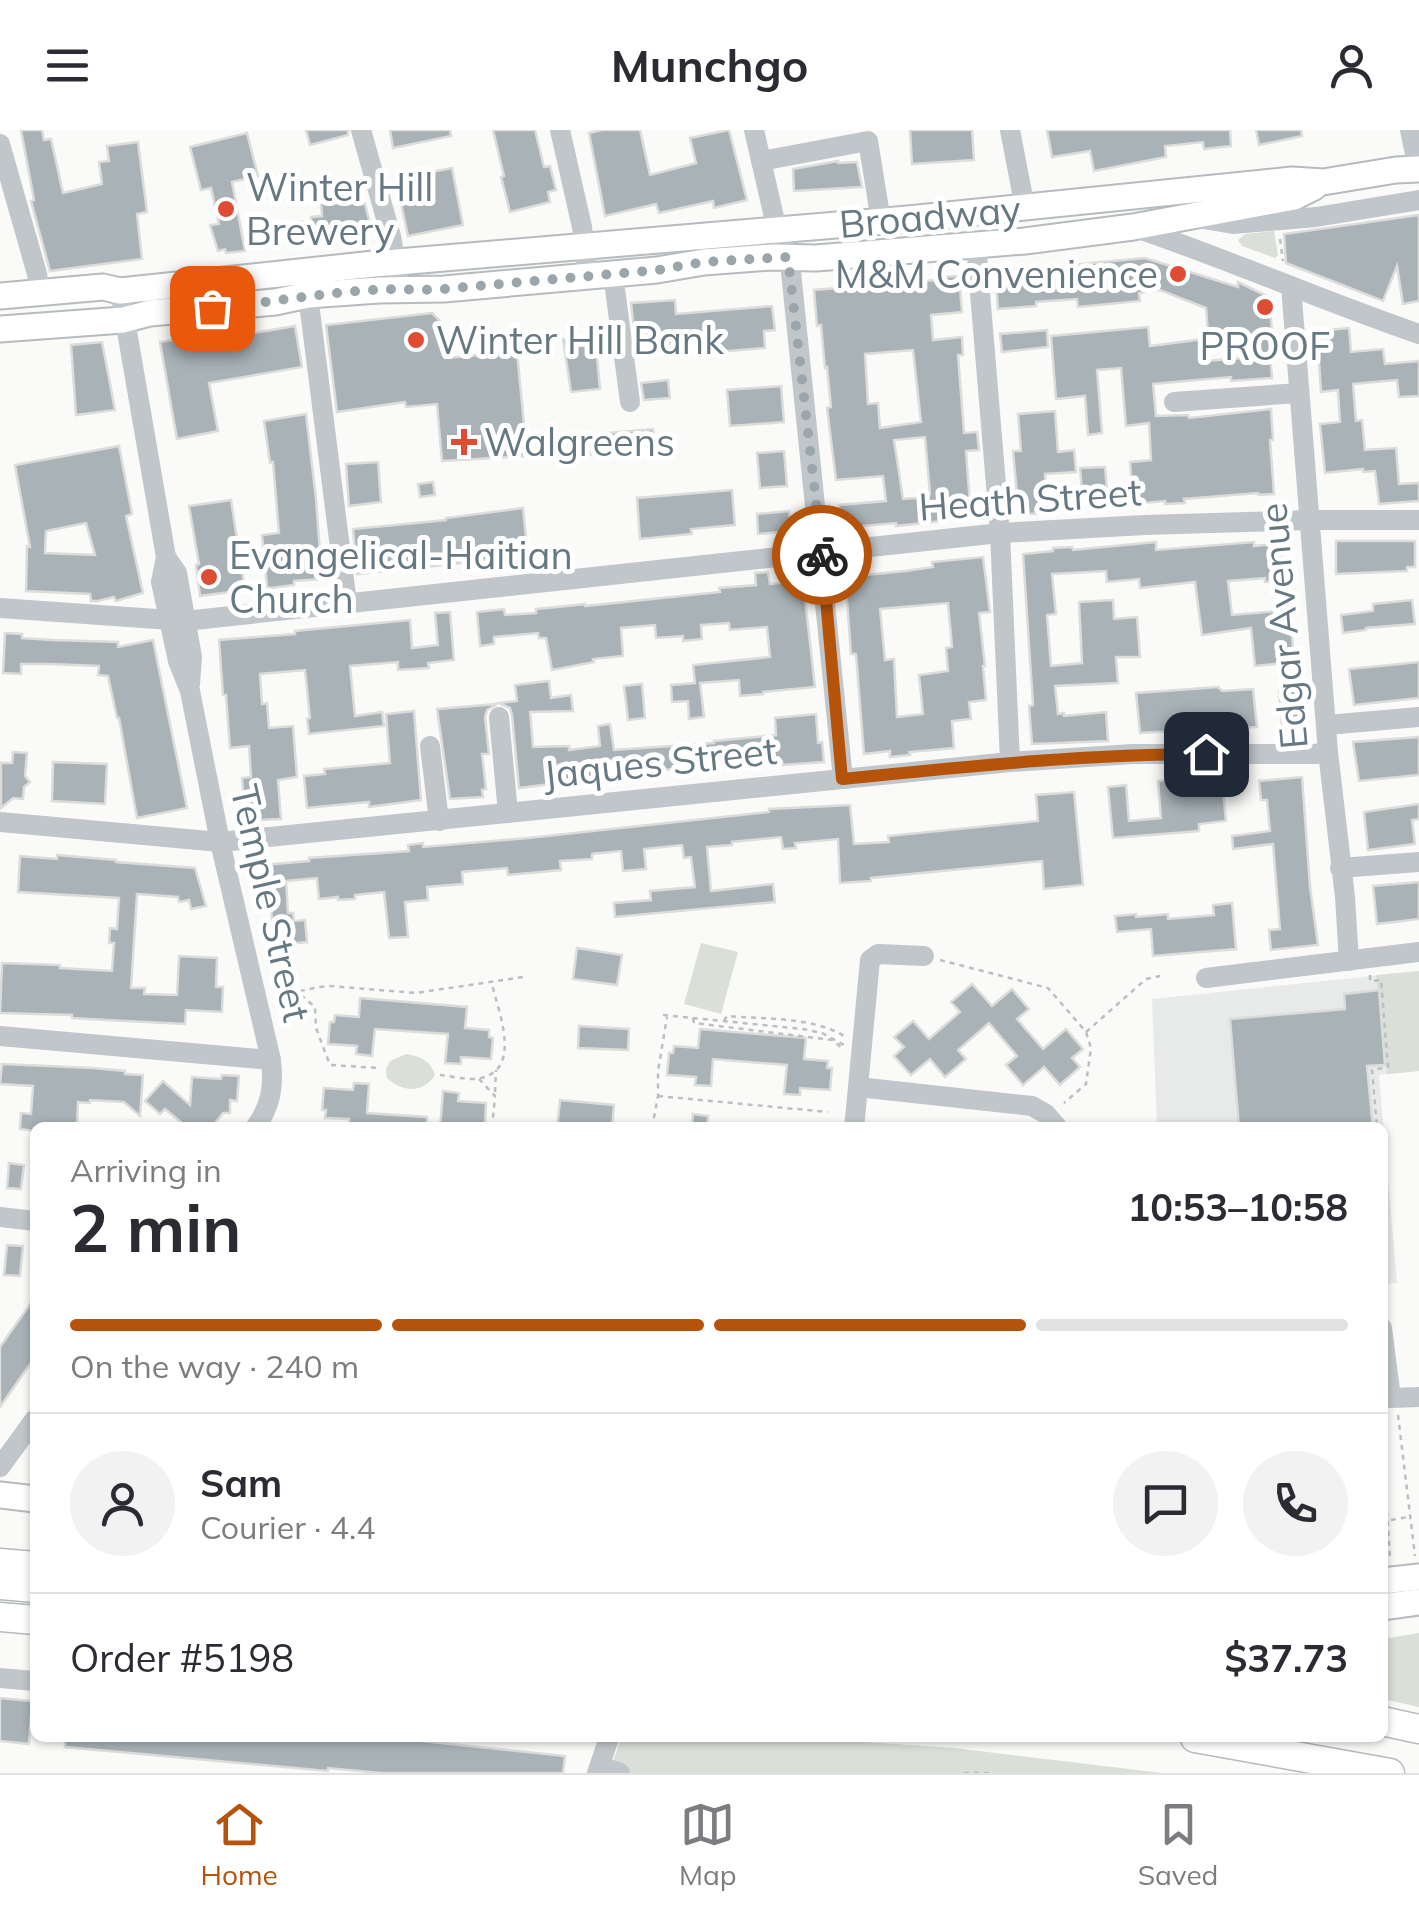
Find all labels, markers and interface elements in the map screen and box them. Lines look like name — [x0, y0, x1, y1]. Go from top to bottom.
text: Munchgo — [611, 37, 808, 93]
icon: menu — [40, 38, 95, 93]
icon: person — [1324, 38, 1379, 93]
place label: Winter Hill Brewery — [246, 163, 433, 255]
street label: Broadway — [837, 184, 1023, 248]
marker: Winter Hill Brewery — [215, 198, 237, 220]
place label: M&M Convenience — [835, 250, 1158, 298]
marker: M&M Convenience — [1167, 263, 1189, 285]
pin — [170, 266, 255, 351]
icon: bag — [185, 281, 240, 336]
marker: PROOF — [1254, 296, 1276, 318]
place label: Winter Hill Bank — [436, 316, 724, 364]
place label: PROOF — [1200, 322, 1330, 370]
marker: Winter Hill Bank — [405, 329, 427, 351]
place label: Walgreens — [484, 418, 675, 466]
marker: Walgreens — [453, 431, 475, 453]
street label: Heath Street — [917, 467, 1143, 531]
street label: Edgar Avenue — [1248, 501, 1318, 751]
courier — [772, 505, 872, 605]
icon: bike — [795, 528, 850, 583]
place label: Evangelical-Haitian Church — [229, 531, 573, 623]
marker: Evangelical-Haitian Church — [198, 566, 220, 588]
pin — [1164, 712, 1249, 797]
street label: Jaques Street — [541, 726, 779, 798]
icon: home — [1179, 727, 1234, 782]
street label: Temple Street — [220, 780, 322, 1026]
text: Arriving in — [70, 1150, 222, 1190]
text: 10:53–10:58 — [1128, 1183, 1348, 1231]
text: 2 min — [70, 1187, 241, 1268]
text: On the way · 240 m — [70, 1346, 359, 1386]
button: person — [70, 1451, 175, 1556]
button: chat — [1113, 1451, 1218, 1556]
button: phone — [1243, 1451, 1348, 1556]
text: Sam — [200, 1459, 282, 1507]
text: Courier · 4.4 — [200, 1507, 376, 1547]
text: Order #5198 — [70, 1634, 294, 1682]
text: $37.73 — [1225, 1634, 1348, 1682]
tab: Home — [201, 1797, 278, 1892]
tab: Map — [679, 1797, 737, 1892]
tab: Saved — [1138, 1797, 1218, 1892]

